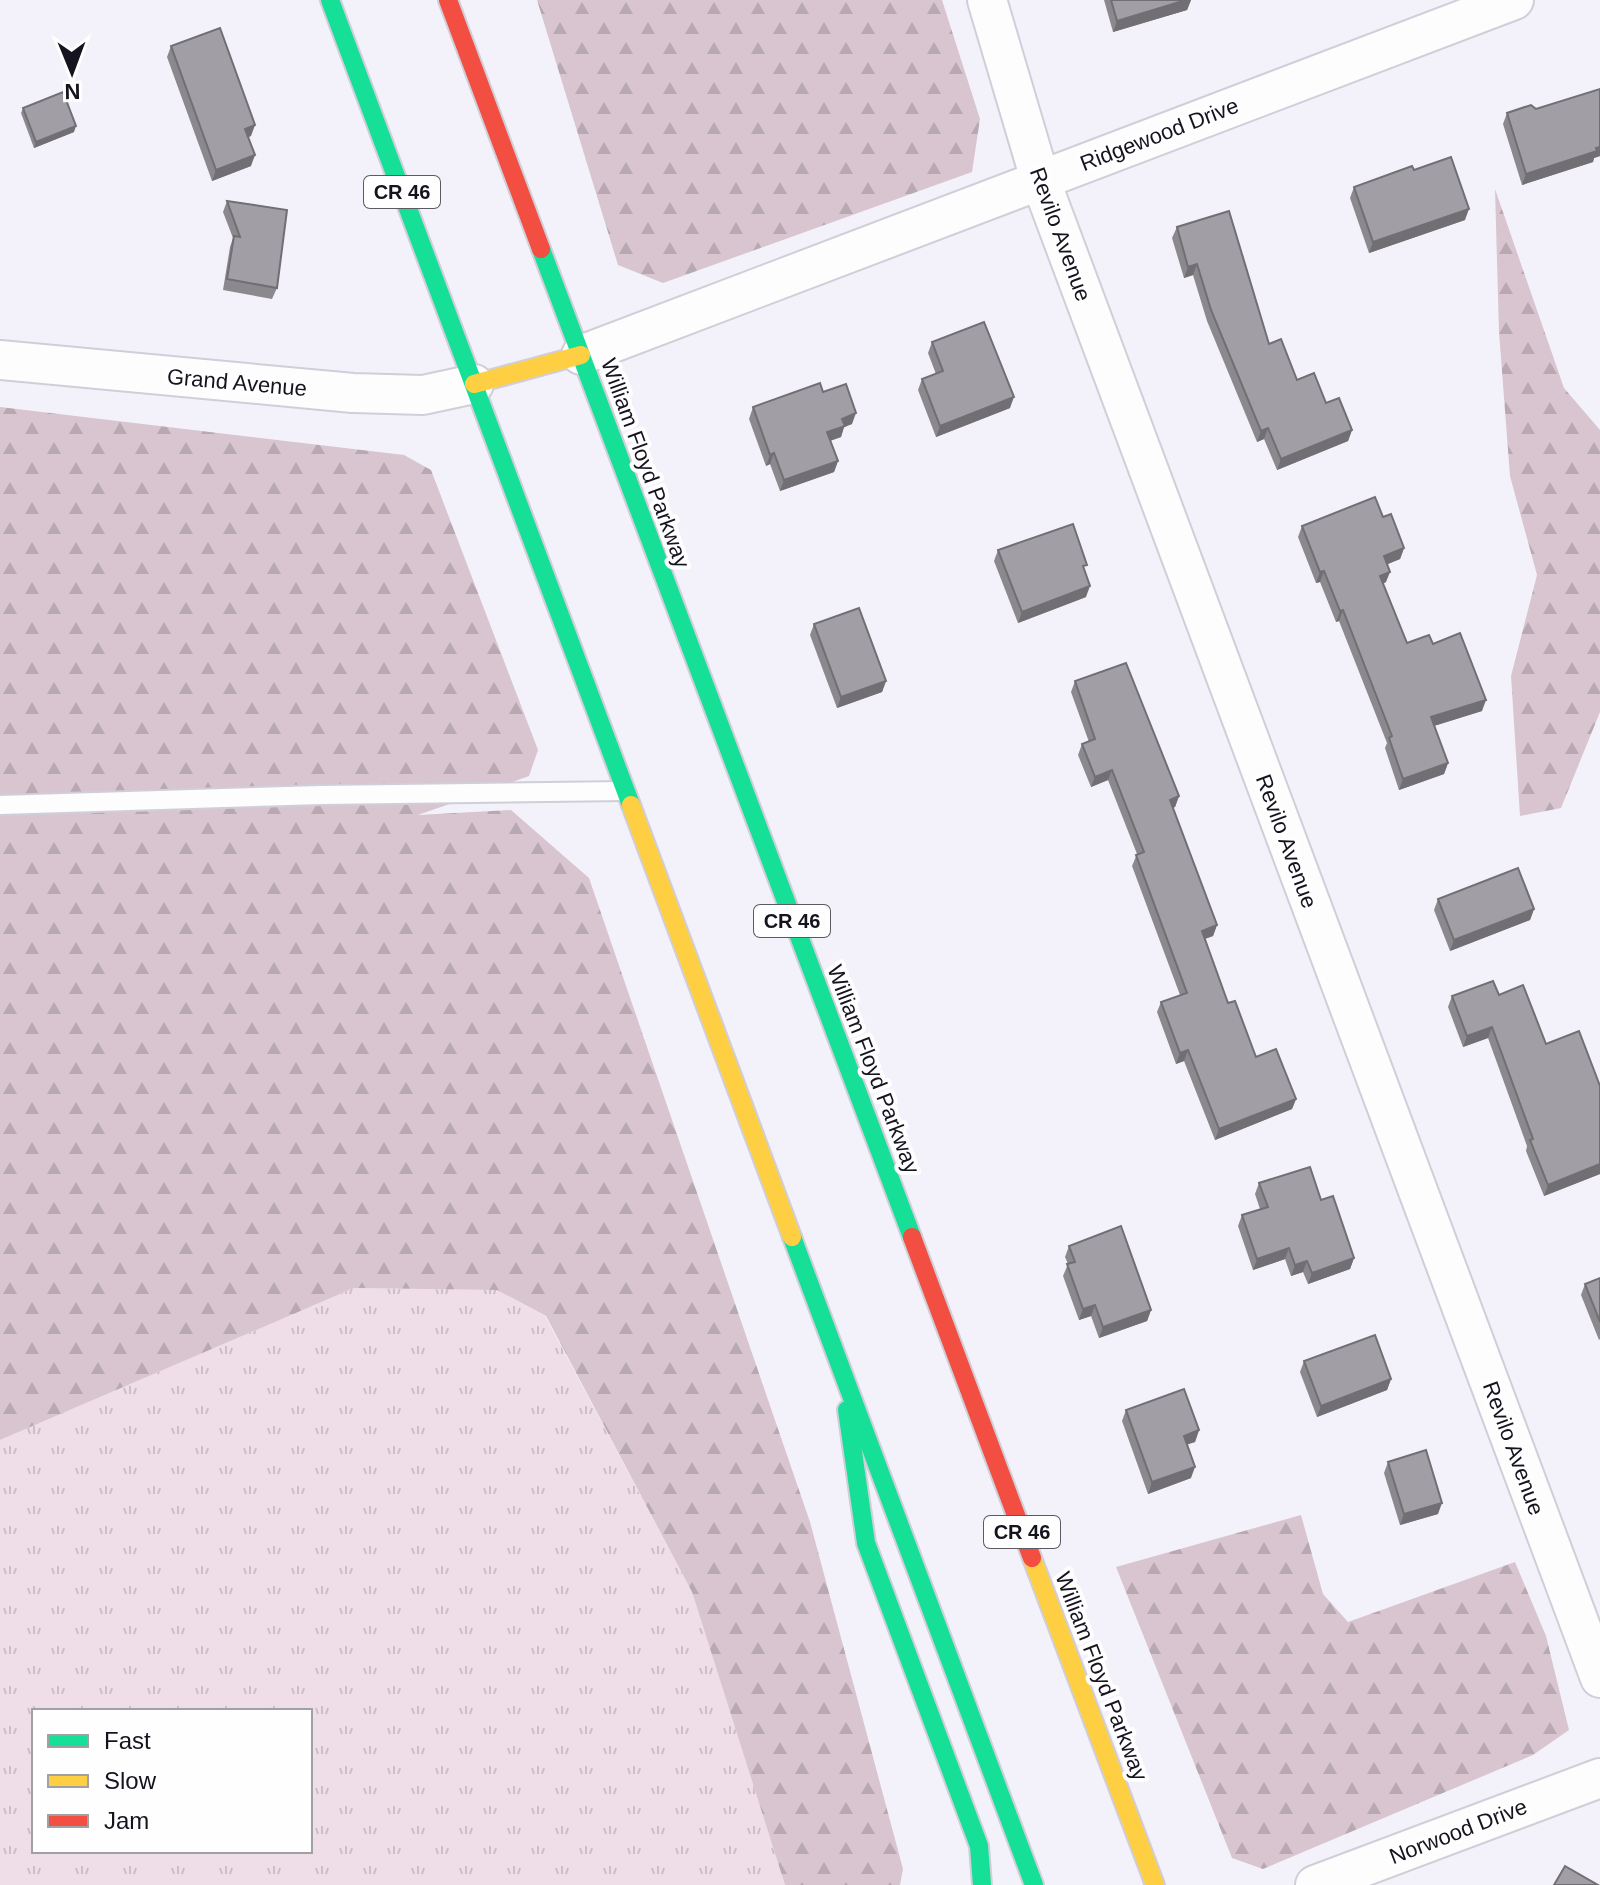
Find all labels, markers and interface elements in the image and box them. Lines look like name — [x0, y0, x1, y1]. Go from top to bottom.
north arrow — [32, 32, 112, 112]
text: N — [64, 79, 81, 104]
street label: Ridgewood Drive — [1076, 93, 1242, 176]
street label: Revilo Avenue — [1025, 164, 1096, 304]
road number: CR 46 — [364, 176, 440, 208]
street label: William Floyd Parkway — [596, 355, 695, 571]
street label: Grand Avenue — [166, 364, 308, 401]
street label: Revilo Avenue — [1251, 771, 1322, 911]
road number: CR 46 — [754, 905, 830, 937]
street label: William Floyd Parkway — [822, 961, 925, 1177]
street label: Revilo Avenue — [1478, 1378, 1549, 1518]
road number: CR 46 — [984, 1516, 1060, 1548]
street label: William Floyd Parkway — [1050, 1568, 1153, 1784]
legend — [32, 1709, 312, 1853]
text: Fast — [104, 1727, 151, 1754]
text: Slow — [104, 1767, 157, 1794]
street label: Norwood Drive — [1386, 1794, 1531, 1869]
text: Jam — [104, 1807, 149, 1834]

